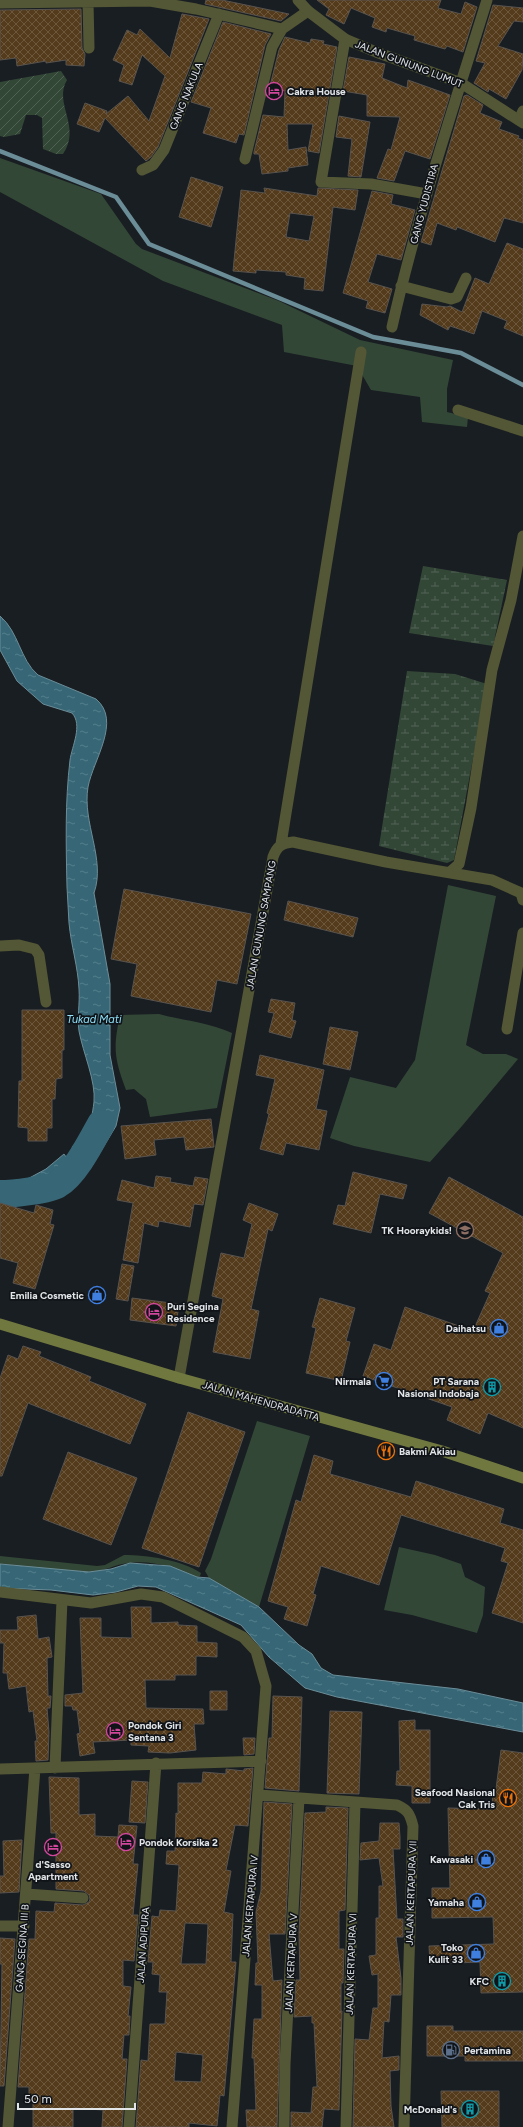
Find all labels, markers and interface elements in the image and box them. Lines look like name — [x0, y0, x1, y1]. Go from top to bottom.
street label: JALAN GUNUNG LUMUT — [353, 37, 465, 91]
street label: GANG NAKULA — [167, 60, 206, 132]
hotel icon: Cakra House — [264, 81, 284, 101]
place label: Cakra House — [287, 85, 346, 98]
street label: GANG YUDISTIRA — [407, 162, 441, 245]
street label: JALAN GUNUNG SAMPANG — [243, 859, 279, 990]
water label: Tukad Mati — [66, 1013, 122, 1026]
school or university icon: TK Hooraykids! — [455, 1220, 475, 1240]
place label: TK Hooraykids! — [382, 1224, 452, 1237]
shop icon: Emilia Cosmetic — [87, 1285, 107, 1305]
place label: Emilia Cosmetic — [10, 1289, 85, 1302]
place label: Puri Segina Residence — [167, 1300, 219, 1325]
hotel icon: Puri Segina Residence — [144, 1302, 164, 1322]
shop icon: Daihatsu — [489, 1318, 509, 1338]
place label: Daihatsu — [446, 1322, 486, 1335]
supermarket icon: Nirmala — [374, 1371, 394, 1391]
place label: Nirmala — [335, 1375, 371, 1388]
place label: PT Sarana Nasional Indobaja — [397, 1375, 479, 1400]
building icon: PT Sarana Nasional Indobaja — [482, 1377, 502, 1397]
street label: JALAN MAHENDRADATTA — [201, 1378, 321, 1424]
restaurant icon: Bakmi Akiau — [376, 1441, 396, 1461]
place label: Bakmi Akiau — [399, 1445, 456, 1458]
place label: Pondok Giri Sentana 3 — [128, 1719, 182, 1744]
hotel icon: Pondok Giri Sentana 3 — [105, 1721, 125, 1741]
place label: Seafood Nasional Cak Tris — [415, 1786, 495, 1811]
restaurant icon: Seafood Nasional Cak Tris — [498, 1788, 518, 1808]
hotel icon: Pondok Korsika 2 — [116, 1832, 136, 1852]
place label: Pondok Korsika 2 — [139, 1836, 218, 1849]
hotel icon: d'Sasso Apartment — [43, 1837, 63, 1857]
street label: JALAN KERTAPURA VII — [403, 1840, 419, 1946]
shop icon: Kawasaki — [476, 1849, 496, 1869]
place label: Kawasaki — [430, 1853, 473, 1866]
street label: JALAN KERTAPURA IV — [239, 1855, 261, 1957]
place label: d'Sasso Apartment — [28, 1858, 78, 1883]
shop icon: Yamaha — [467, 1892, 487, 1912]
place label: Yamaha — [428, 1896, 464, 1909]
street label: GANG SEGINA III B — [12, 1904, 32, 1992]
street label: JALAN ADIPURA — [134, 1906, 152, 1984]
street label: JALAN KERTAPURA V — [282, 1913, 300, 2013]
street label: JALAN KERTAPURA VI — [343, 1913, 359, 2015]
place label: Toko Kulit 33 — [428, 1941, 463, 1966]
shop icon: Toko Kulit 33 — [466, 1943, 486, 1963]
building icon: KFC — [492, 1971, 512, 1991]
place label: KFC — [470, 1975, 489, 1988]
fuel station icon: Pertamina — [441, 2040, 461, 2060]
place label: Pertamina — [464, 2044, 511, 2057]
scale bar — [18, 2085, 135, 2111]
text: 50 m — [24, 2092, 52, 2106]
building icon: McDonald's — [460, 2099, 480, 2119]
place label: McDonald's — [404, 2103, 457, 2116]

